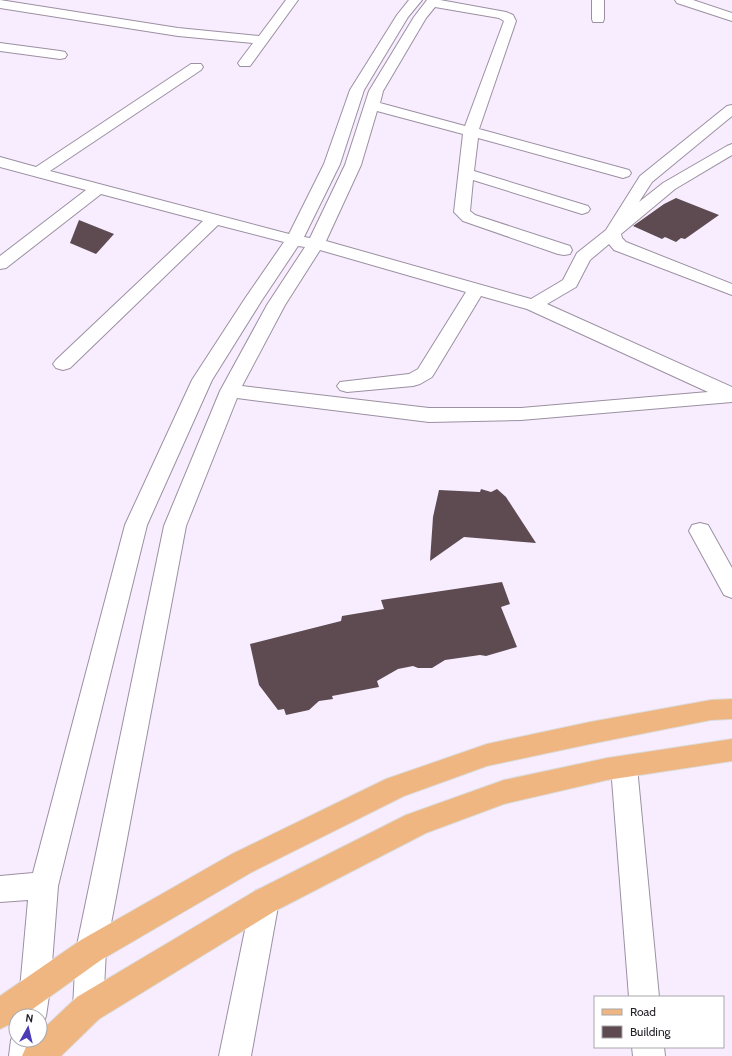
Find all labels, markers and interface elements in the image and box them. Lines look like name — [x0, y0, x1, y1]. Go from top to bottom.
legend — [594, 996, 724, 1048]
text: Road — [630, 1004, 656, 1019]
north arrow — [8, 1008, 48, 1048]
text: N — [25, 1011, 34, 1026]
text: Building — [630, 1024, 672, 1039]

